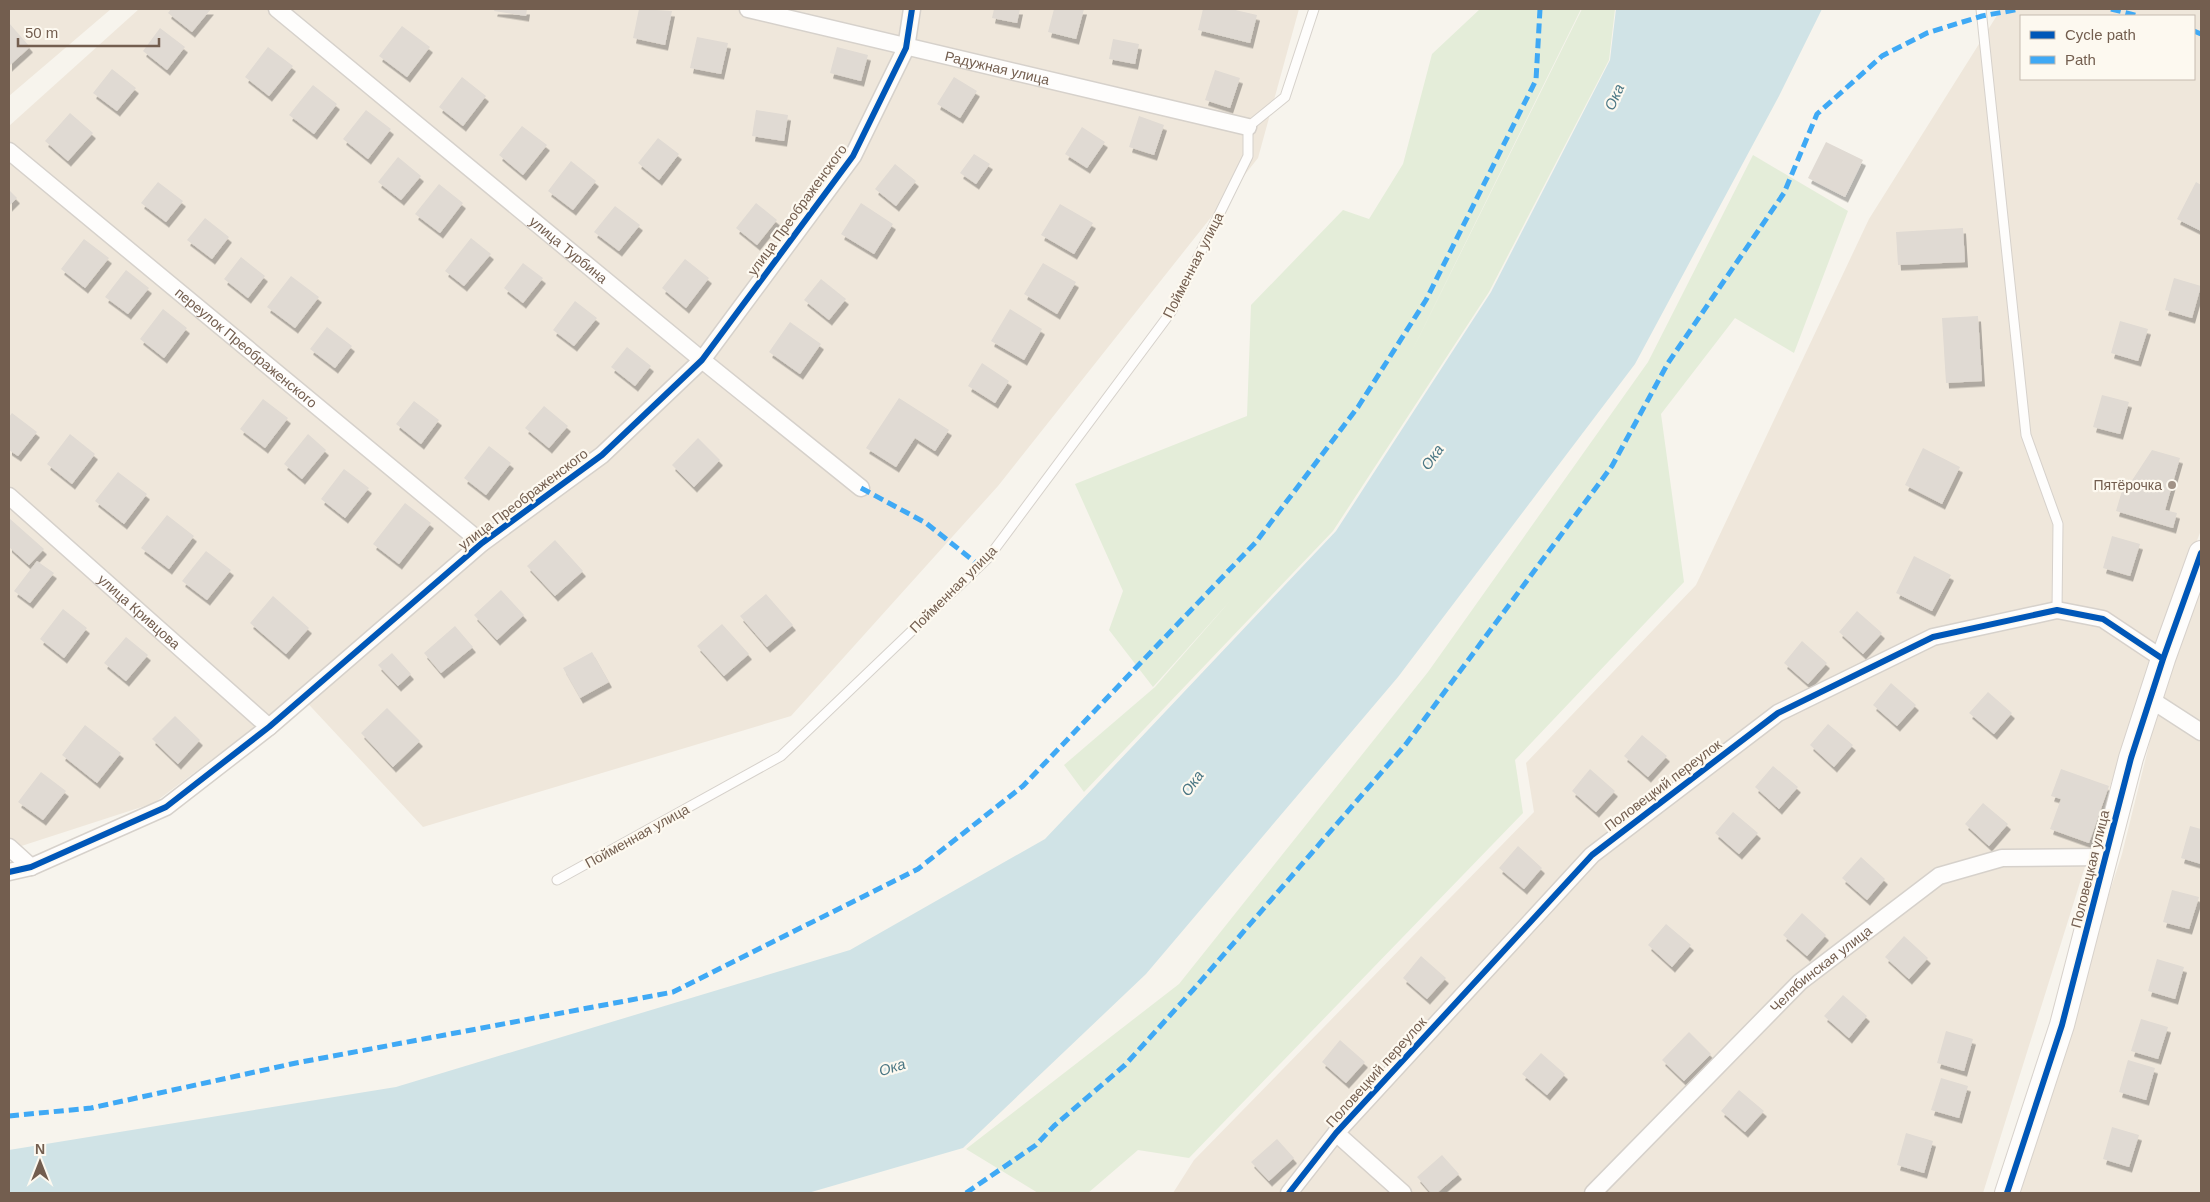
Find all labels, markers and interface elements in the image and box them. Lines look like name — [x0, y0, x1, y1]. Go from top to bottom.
scale bar — [18, 15, 159, 47]
legend — [2020, 15, 2195, 80]
text: 50 m — [25, 24, 58, 41]
text: Cycle path — [2065, 26, 2136, 43]
street label: Радужная улица — [943, 48, 1051, 88]
text: Path — [2065, 51, 2096, 68]
water label: Ока — [1601, 81, 1627, 113]
street label: улица Преображенского — [744, 141, 850, 279]
street label: Пойменная улица — [1159, 209, 1227, 320]
street label: улица Турбина — [526, 213, 611, 287]
street label: переулок Преображенского — [172, 284, 320, 411]
water label: Ока — [1417, 441, 1447, 473]
street label: улица Преображенского — [455, 445, 591, 553]
place label: Пятёрочка — [2093, 477, 2162, 493]
marker: Пятёрочка — [2166, 479, 2178, 491]
street label: Пойменная улица — [906, 542, 1000, 636]
street label: улица Кривцова — [95, 571, 184, 652]
street label: Половецкий переулок — [1601, 735, 1725, 834]
water label: Ока — [1177, 767, 1207, 799]
street label: Пойменная улица — [582, 801, 692, 871]
street label: Половецкая улица — [2068, 808, 2112, 930]
street label: Челябинская улица — [1767, 922, 1875, 1016]
street label: Половецкий переулок — [1323, 1013, 1430, 1130]
water label: Ока — [877, 1055, 907, 1079]
north arrow — [15, 1137, 65, 1187]
text: N — [35, 1141, 45, 1157]

